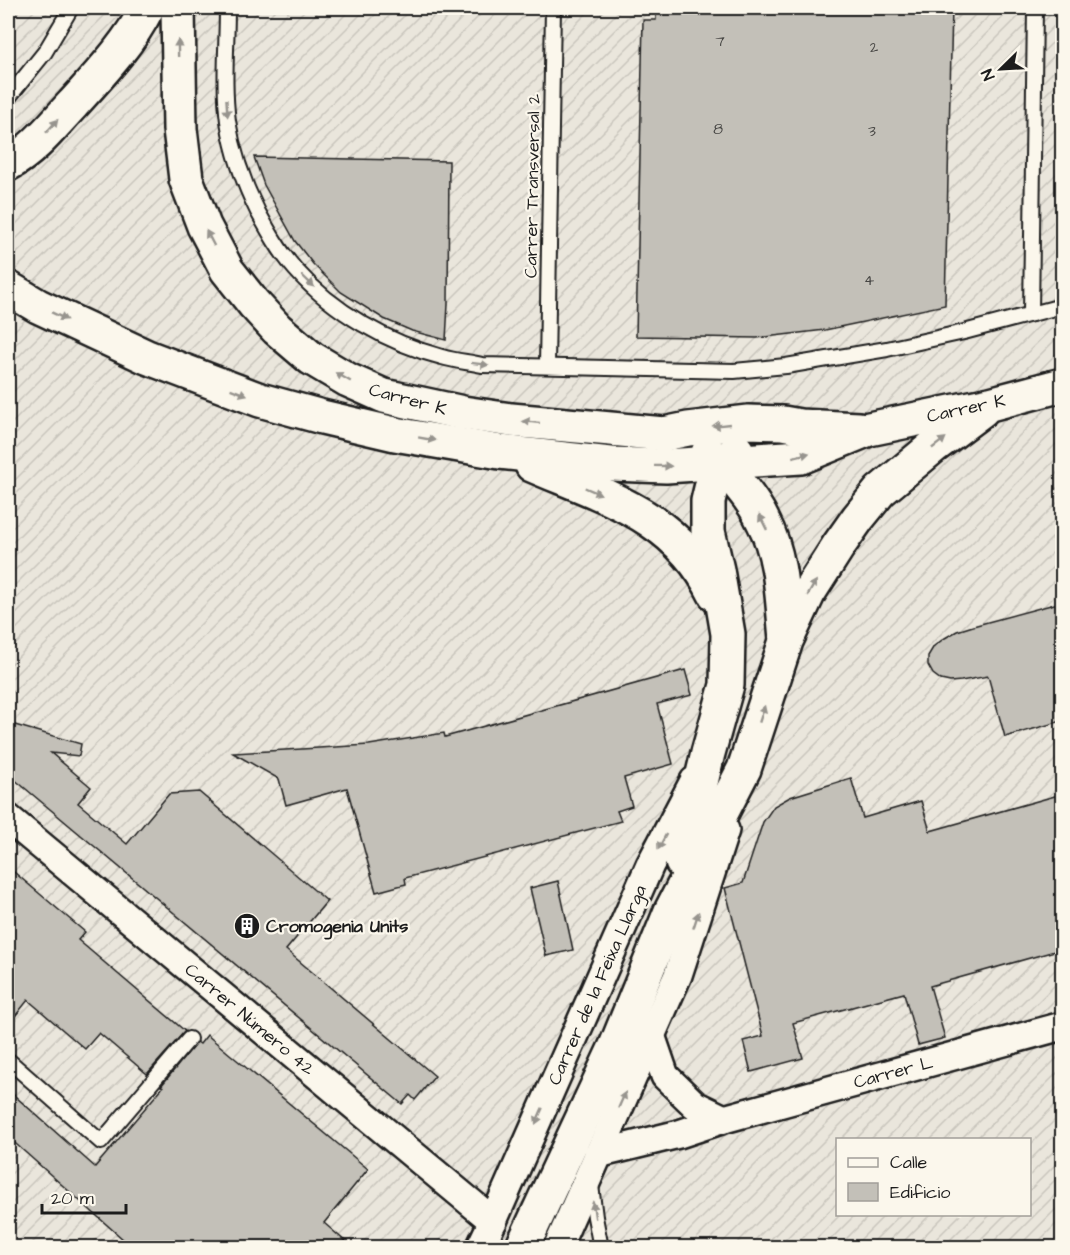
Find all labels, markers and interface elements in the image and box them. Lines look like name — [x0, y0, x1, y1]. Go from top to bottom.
house number: 7 — [715, 31, 725, 52]
house number: 2 — [870, 37, 879, 58]
one-way arrow — [174, 39, 183, 58]
north arrow — [971, 39, 1031, 99]
text: N — [976, 66, 1000, 84]
street label: Carrer Transversal 2 — [518, 93, 547, 278]
one-way arrow — [222, 98, 232, 117]
one-way arrow — [45, 119, 59, 134]
house number: 8 — [713, 119, 723, 140]
house number: 3 — [868, 121, 876, 142]
one-way arrow — [205, 229, 215, 246]
house number: 4 — [864, 270, 874, 291]
one-way arrow — [300, 274, 315, 288]
one-way arrow — [50, 311, 67, 321]
one-way arrow — [471, 359, 490, 368]
one-way arrow — [334, 372, 351, 382]
street label: Carrer K — [366, 377, 450, 422]
one-way arrow — [230, 387, 248, 397]
street label: Carrer K — [925, 388, 1008, 429]
one-way arrow — [522, 417, 541, 427]
one-way arrow — [711, 420, 730, 430]
one-way arrow — [418, 435, 437, 444]
one-way arrow — [931, 437, 946, 449]
one-way arrow — [792, 450, 810, 460]
one-way arrow — [653, 461, 672, 470]
one-way arrow — [584, 486, 602, 496]
one-way arrow — [759, 514, 768, 531]
one-way arrow — [806, 580, 817, 596]
one-way arrow — [758, 705, 768, 723]
one-way arrow — [657, 833, 667, 851]
street label: Carrer de la Feixa Llarga — [542, 881, 654, 1090]
building icon: Cromogenia Units — [232, 911, 262, 941]
one-way arrow — [691, 911, 701, 929]
place label: Cromogenia Units — [266, 914, 408, 940]
street label: Carrer Número 42 — [179, 958, 321, 1082]
street label: Carrer L — [851, 1050, 936, 1095]
one-way arrow — [617, 1091, 627, 1109]
one-way arrow — [534, 1107, 544, 1125]
legend — [836, 1138, 1031, 1216]
text: Calle — [890, 1150, 928, 1175]
scale bar — [42, 1177, 126, 1215]
text: Edificio — [890, 1180, 950, 1205]
text: 20 m — [51, 1186, 94, 1211]
one-way arrow — [590, 1201, 599, 1220]

